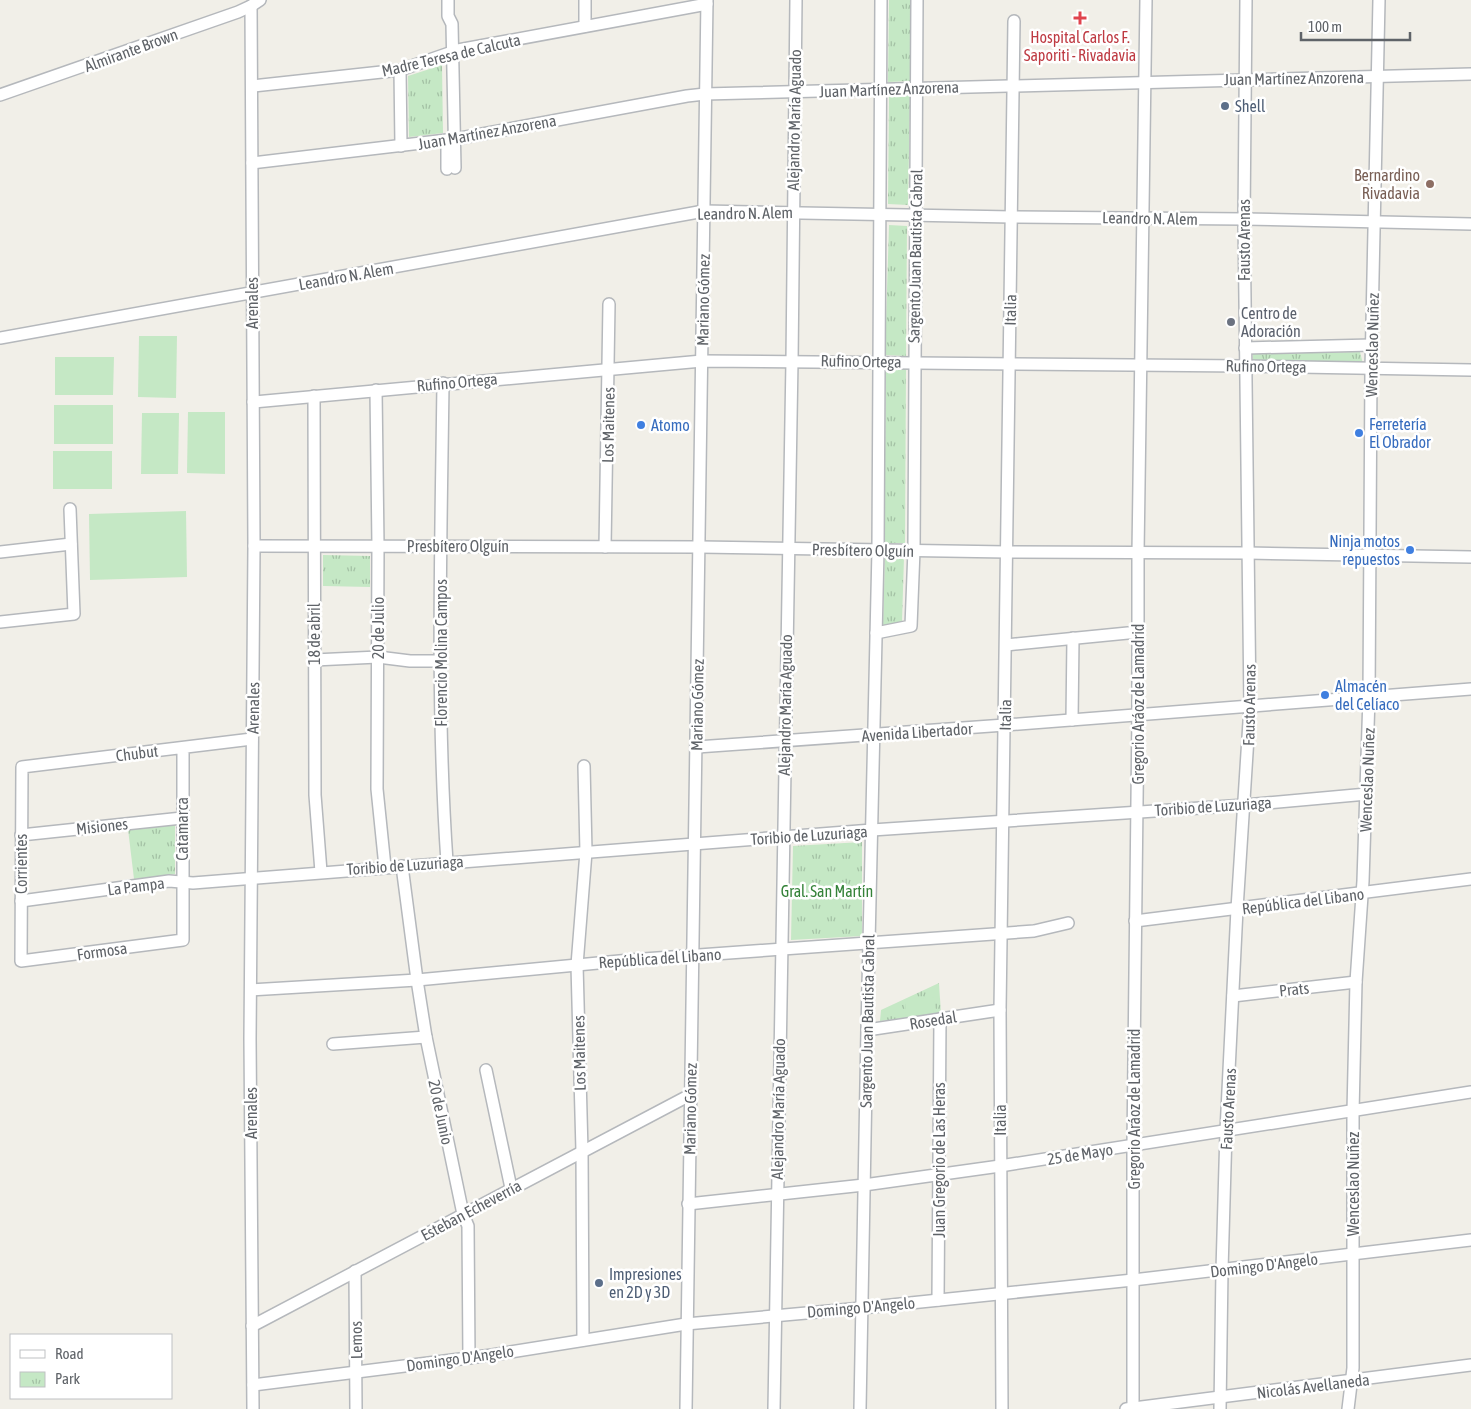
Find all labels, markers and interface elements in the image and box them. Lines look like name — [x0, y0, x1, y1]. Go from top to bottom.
scale bar — [1301, 10, 1410, 42]
marker: Hospital Carlos F. Saporiti - Rivadavia — [1073, 11, 1087, 25]
text: 100 m — [1308, 18, 1342, 35]
street label: Almirante Brown — [82, 25, 180, 75]
place label: Hospital Carlos F. Saporiti - Rivadavia — [1024, 28, 1136, 65]
street label: Madre Teresa de Calcuta — [380, 30, 522, 80]
street label: Alejandro María Aguado — [784, 49, 805, 191]
street label: Juan Martínez Anzorena — [1224, 68, 1364, 88]
street label: Juan Martínez Anzorena — [819, 78, 959, 100]
place label: Shell — [1235, 97, 1266, 115]
marker: Shell — [1219, 100, 1231, 112]
street label: Juan Martínez Anzorena — [416, 111, 558, 153]
place label: Bernardino Rivadavia — [1354, 166, 1420, 202]
street label: Sargento Juan Bautista Cabral — [904, 168, 927, 343]
marker: Bernardino Rivadavia — [1424, 178, 1436, 190]
street label: Fausto Arenas — [1235, 199, 1253, 281]
street label: Leandro N. Alem — [697, 203, 793, 223]
street label: Leandro N. Alem — [1102, 208, 1198, 228]
street label: Mariano Gómez — [693, 254, 713, 346]
street label: Leandro N. Alem — [297, 259, 395, 293]
street label: Arenales — [243, 277, 261, 329]
street label: Wenceslao Nuñez — [1362, 292, 1382, 397]
street label: Italia — [1001, 294, 1019, 326]
place label: Centro de Adoración — [1241, 304, 1301, 340]
marker: Centro de Adoración — [1225, 316, 1237, 328]
street label: Rufino Ortega — [820, 351, 902, 372]
street label: Rufino Ortega — [1225, 356, 1307, 377]
street label: Rufino Ortega — [416, 370, 498, 395]
street label: Los Maitenes — [598, 387, 618, 463]
place label: Ferretería El Obrador — [1369, 415, 1431, 451]
place label: Atomo — [651, 416, 690, 434]
marker: Atomo — [635, 419, 647, 431]
marker: Ferretería El Obrador — [1353, 427, 1365, 439]
place label: Ninja motos repuestos — [1329, 532, 1400, 569]
street label: Presbítero Olguín — [407, 537, 509, 556]
street label: Presbítero Olguín — [812, 540, 914, 561]
marker: Ninja motos repuestos — [1404, 544, 1416, 556]
street label: Florencio Molina Campos — [432, 579, 451, 727]
street label: 20 de Julio — [369, 597, 387, 659]
street label: 18 de abril — [305, 602, 323, 665]
street label: Gregorio Aráoz de Lamadrid — [1129, 624, 1148, 784]
street label: Alejandro María Aguado — [775, 634, 796, 776]
street label: Mariano Gómez — [687, 659, 707, 751]
street label: Fausto Arenas — [1239, 664, 1259, 746]
place label: Almacén del Celíaco — [1335, 677, 1400, 713]
street label: Arenales — [244, 681, 262, 734]
marker: Almacén del Celíaco — [1319, 689, 1331, 701]
street label: Italia — [996, 699, 1014, 731]
street label: Avenida Libertador — [861, 719, 973, 745]
street label: Wenceslao Nuñez — [1356, 727, 1378, 832]
street label: Chubut — [115, 741, 160, 765]
street label: Toribio de Luzuriaga — [1154, 793, 1272, 820]
street label: Catamarca — [173, 797, 191, 861]
street label: Misiones — [75, 814, 129, 838]
street label: Toribio de Luzuriaga — [750, 822, 868, 849]
street label: Corrientes — [12, 834, 30, 894]
street label: Toribio de Luzuriaga — [346, 852, 464, 879]
street label: La Pampa — [106, 874, 166, 899]
park label: Gral. San Martín — [781, 882, 873, 900]
street label: República del Libano — [1241, 885, 1365, 918]
street label: Sargento Juan Bautista Cabral — [856, 933, 879, 1108]
street label: Formosa — [76, 939, 128, 963]
street label: República del Libano — [598, 945, 722, 972]
street label: Prats — [1278, 978, 1310, 1000]
street label: Rosedal — [908, 1007, 959, 1033]
street label: Los Maitenes — [569, 1015, 589, 1091]
street label: Gregorio Aráoz de Lamadrid — [1125, 1029, 1144, 1189]
street label: Alejandro María Aguado — [768, 1038, 789, 1180]
street label: Mariano Gómez — [680, 1063, 700, 1155]
street label: Fausto Arenas — [1217, 1067, 1239, 1150]
street label: 20 de Junio — [425, 1078, 457, 1146]
street label: Juan Gregorio de Las Heras — [930, 1082, 949, 1238]
street label: Arenales — [242, 1087, 260, 1139]
street label: Italia — [991, 1104, 1009, 1136]
street label: Wenceslao Nuñez — [1344, 1132, 1362, 1236]
street label: 25 de Mayo — [1046, 1140, 1114, 1169]
street label: Esteban Echeverría — [418, 1176, 524, 1244]
street label: Domingo D'Angelo — [1209, 1249, 1319, 1282]
place label: Impresiones en 2D y 3D — [609, 1265, 682, 1302]
marker: Impresiones en 2D y 3D — [593, 1277, 605, 1289]
street label: Domingo D'Angelo — [806, 1293, 916, 1322]
street label: Lemos — [347, 1320, 365, 1359]
legend — [10, 1334, 172, 1399]
street label: Domingo D'Angelo — [405, 1342, 515, 1375]
text: Road — [55, 1345, 84, 1362]
text: Park — [55, 1370, 80, 1387]
street label: Nicolás Avellaneda — [1256, 1370, 1370, 1402]

